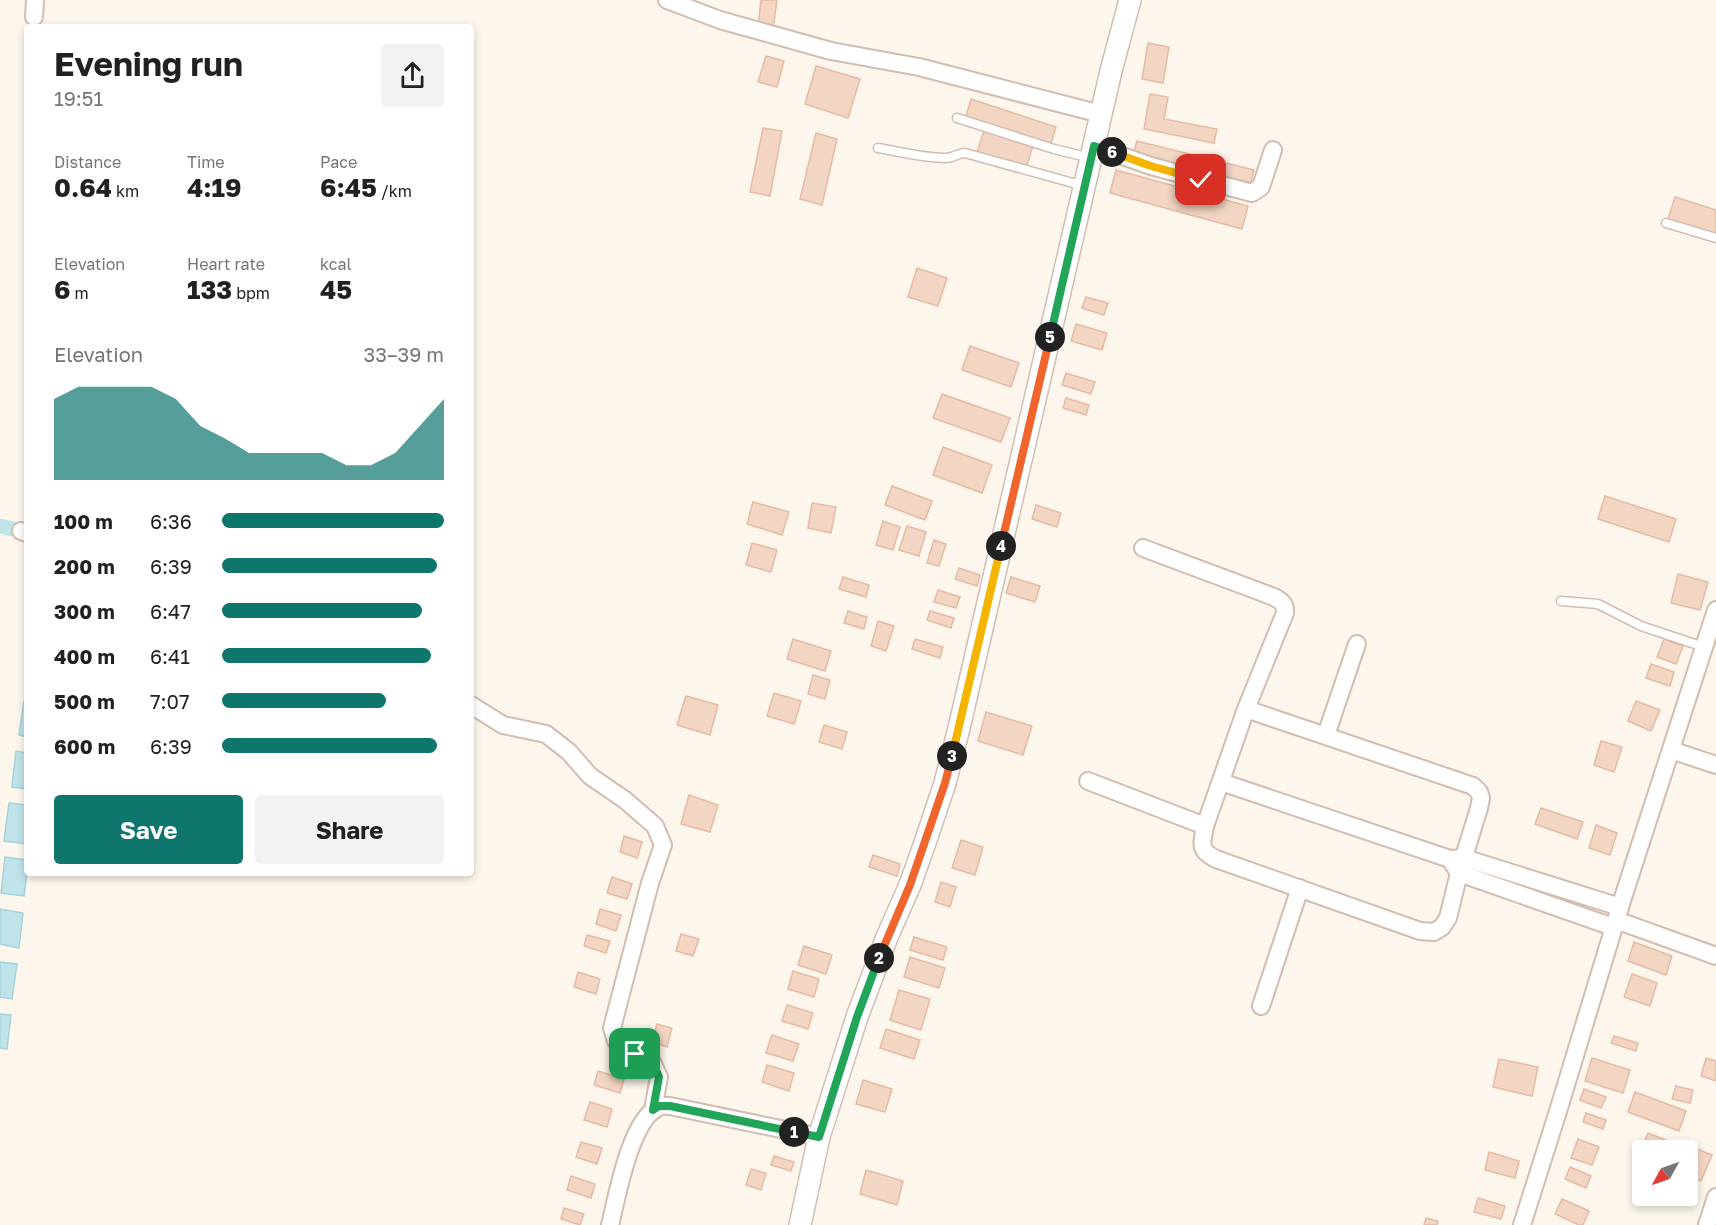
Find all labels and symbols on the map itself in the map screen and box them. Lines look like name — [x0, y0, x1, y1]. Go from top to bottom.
pin: 6 — [1097, 137, 1127, 167]
pin — [1175, 154, 1226, 205]
pin: 5 — [1035, 322, 1065, 352]
pin: 4 — [986, 531, 1016, 561]
pin: 3 — [937, 741, 967, 771]
pin: 2 — [864, 943, 894, 973]
pin — [609, 1028, 660, 1079]
pin: 1 — [779, 1117, 809, 1147]
north arrow — [1632, 1140, 1698, 1206]

